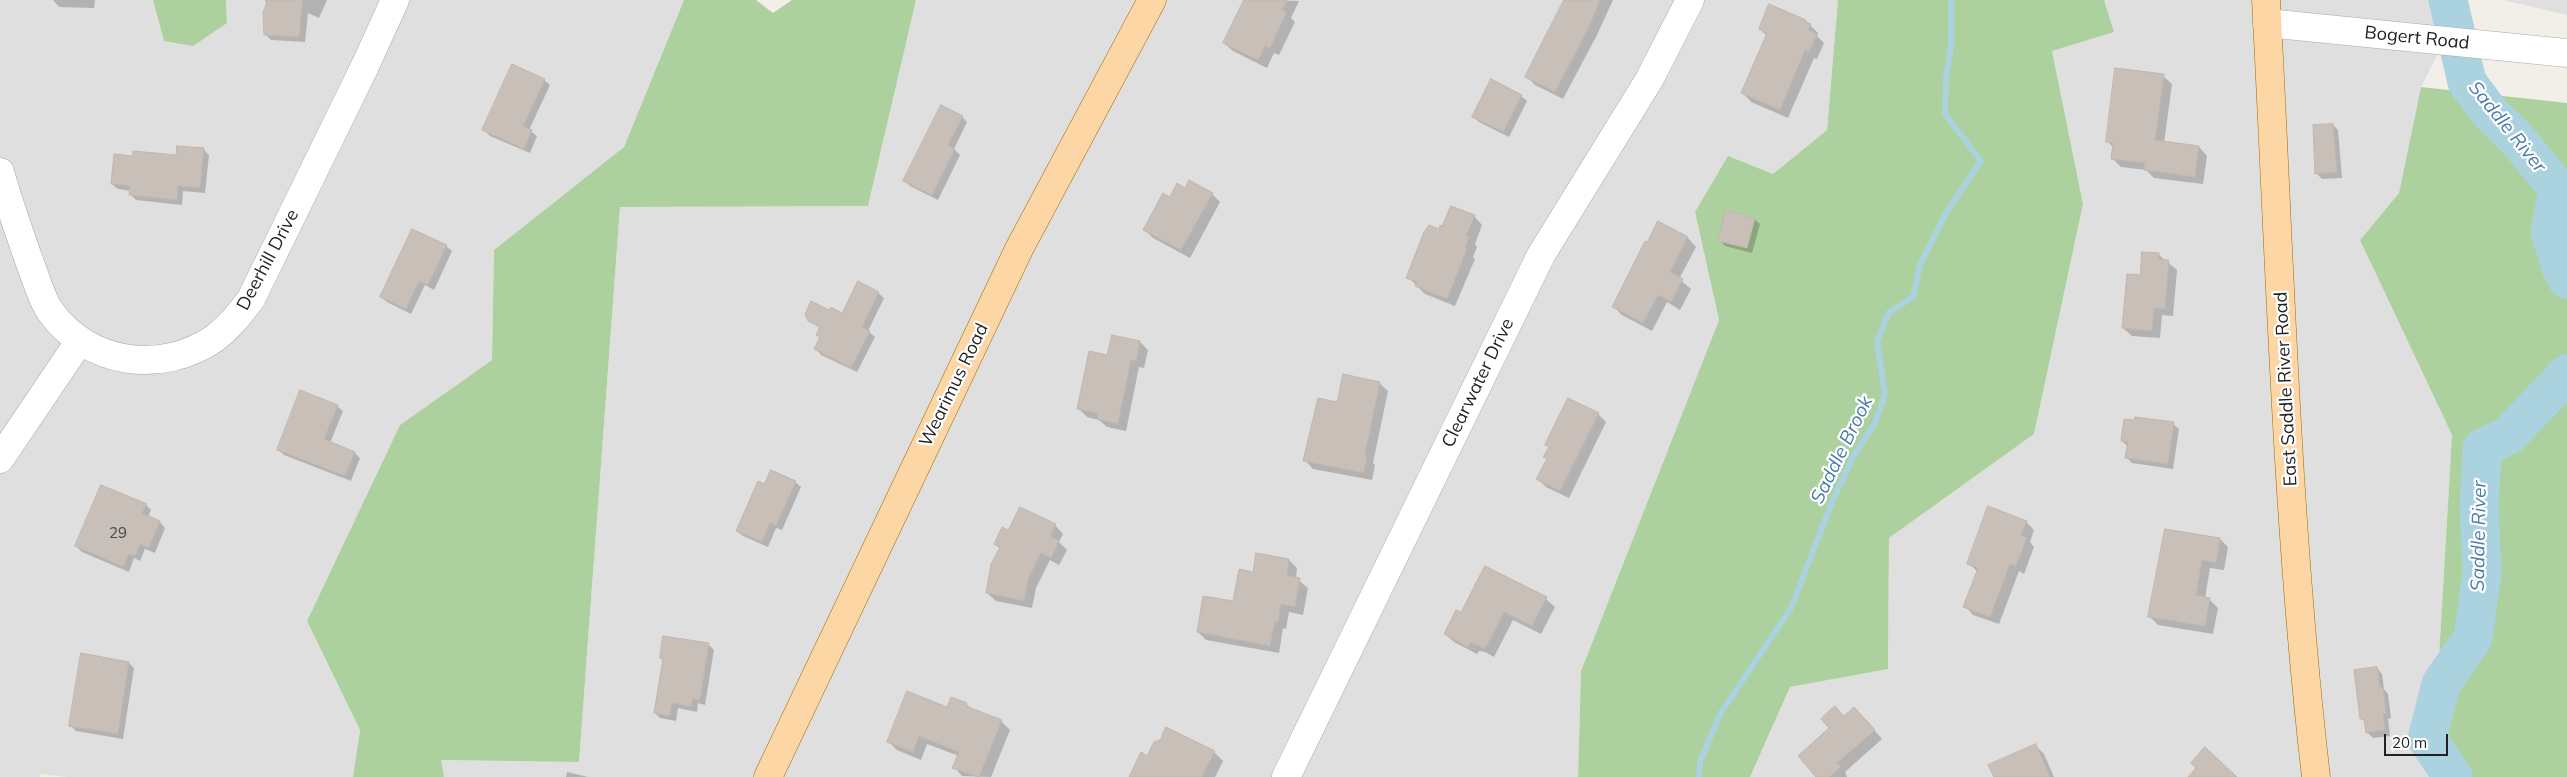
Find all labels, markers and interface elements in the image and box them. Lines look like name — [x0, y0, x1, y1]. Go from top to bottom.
street label: Bogert Road — [2364, 22, 2470, 54]
water label: Saddle River — [2463, 77, 2551, 177]
street label: Deerhill Drive — [232, 206, 304, 314]
street label: East Saddle River Road — [2270, 291, 2302, 487]
street label: Clearwater Drive — [1437, 315, 1519, 451]
street label: Wearimus Road — [915, 320, 993, 450]
water label: Saddle Brook — [1806, 392, 1878, 508]
water label: Saddle River — [2467, 480, 2491, 592]
house number: 29 — [109, 524, 127, 542]
scale bar — [2387, 724, 2451, 756]
text: 20 m — [2392, 733, 2427, 752]

